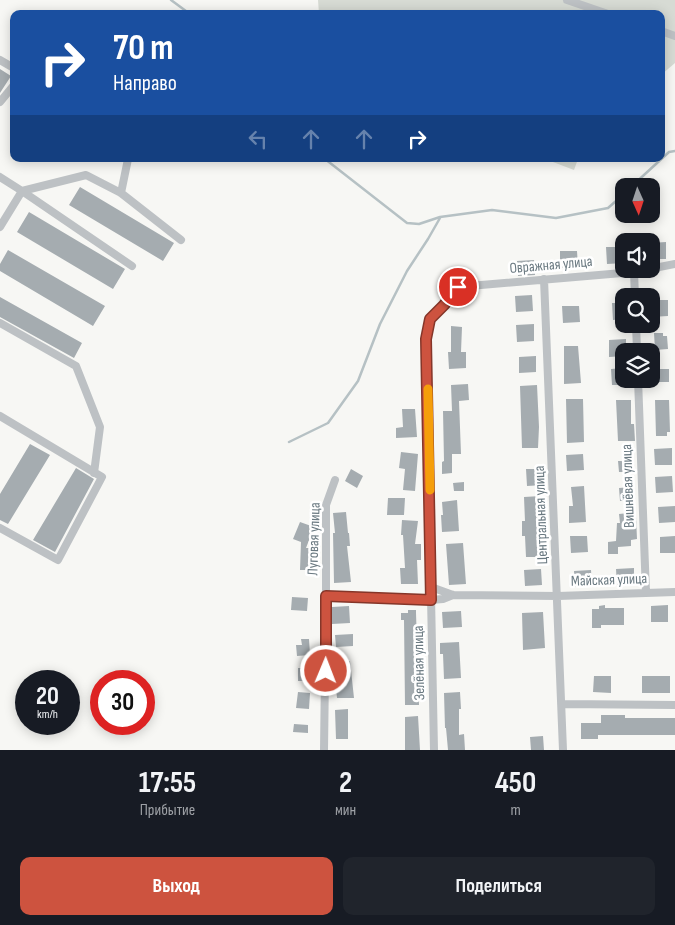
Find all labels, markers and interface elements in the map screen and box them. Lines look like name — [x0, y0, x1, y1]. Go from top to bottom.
text: 70 m — [113, 27, 173, 70]
icon: right — [30, 30, 95, 95]
text: Направо — [113, 70, 177, 97]
icon: left — [244, 125, 272, 153]
icon: ahead — [297, 125, 325, 153]
icon: ahead — [350, 125, 378, 153]
icon: right — [403, 125, 431, 153]
north arrow — [615, 178, 660, 222]
map controls — [615, 178, 660, 388]
button: sound — [615, 233, 660, 278]
street label: Овражная улица — [509, 252, 594, 278]
pin — [437, 266, 479, 308]
icon: arrive — [444, 273, 472, 301]
button: search — [615, 288, 660, 333]
button: layers — [615, 343, 660, 388]
street label: Вишнёвая улица — [617, 444, 639, 528]
street label: Центральная улица — [530, 465, 552, 565]
street label: Луговая улица — [303, 502, 325, 576]
street label: Майская улица — [571, 569, 648, 591]
street label: Зелёная улица — [409, 625, 429, 701]
position arrow — [299, 644, 351, 696]
speed limit sign: 30 — [90, 670, 155, 735]
text: 20 — [36, 681, 59, 712]
text: km/h — [37, 707, 58, 722]
text: 17:55 — [139, 765, 196, 801]
text: 2 — [339, 765, 352, 801]
text: 450 — [495, 765, 536, 801]
text: Прибытие — [140, 801, 195, 820]
text: мин — [335, 801, 356, 820]
text: m — [510, 801, 521, 820]
button: Выход — [20, 857, 333, 915]
button: Поделиться — [343, 857, 655, 915]

